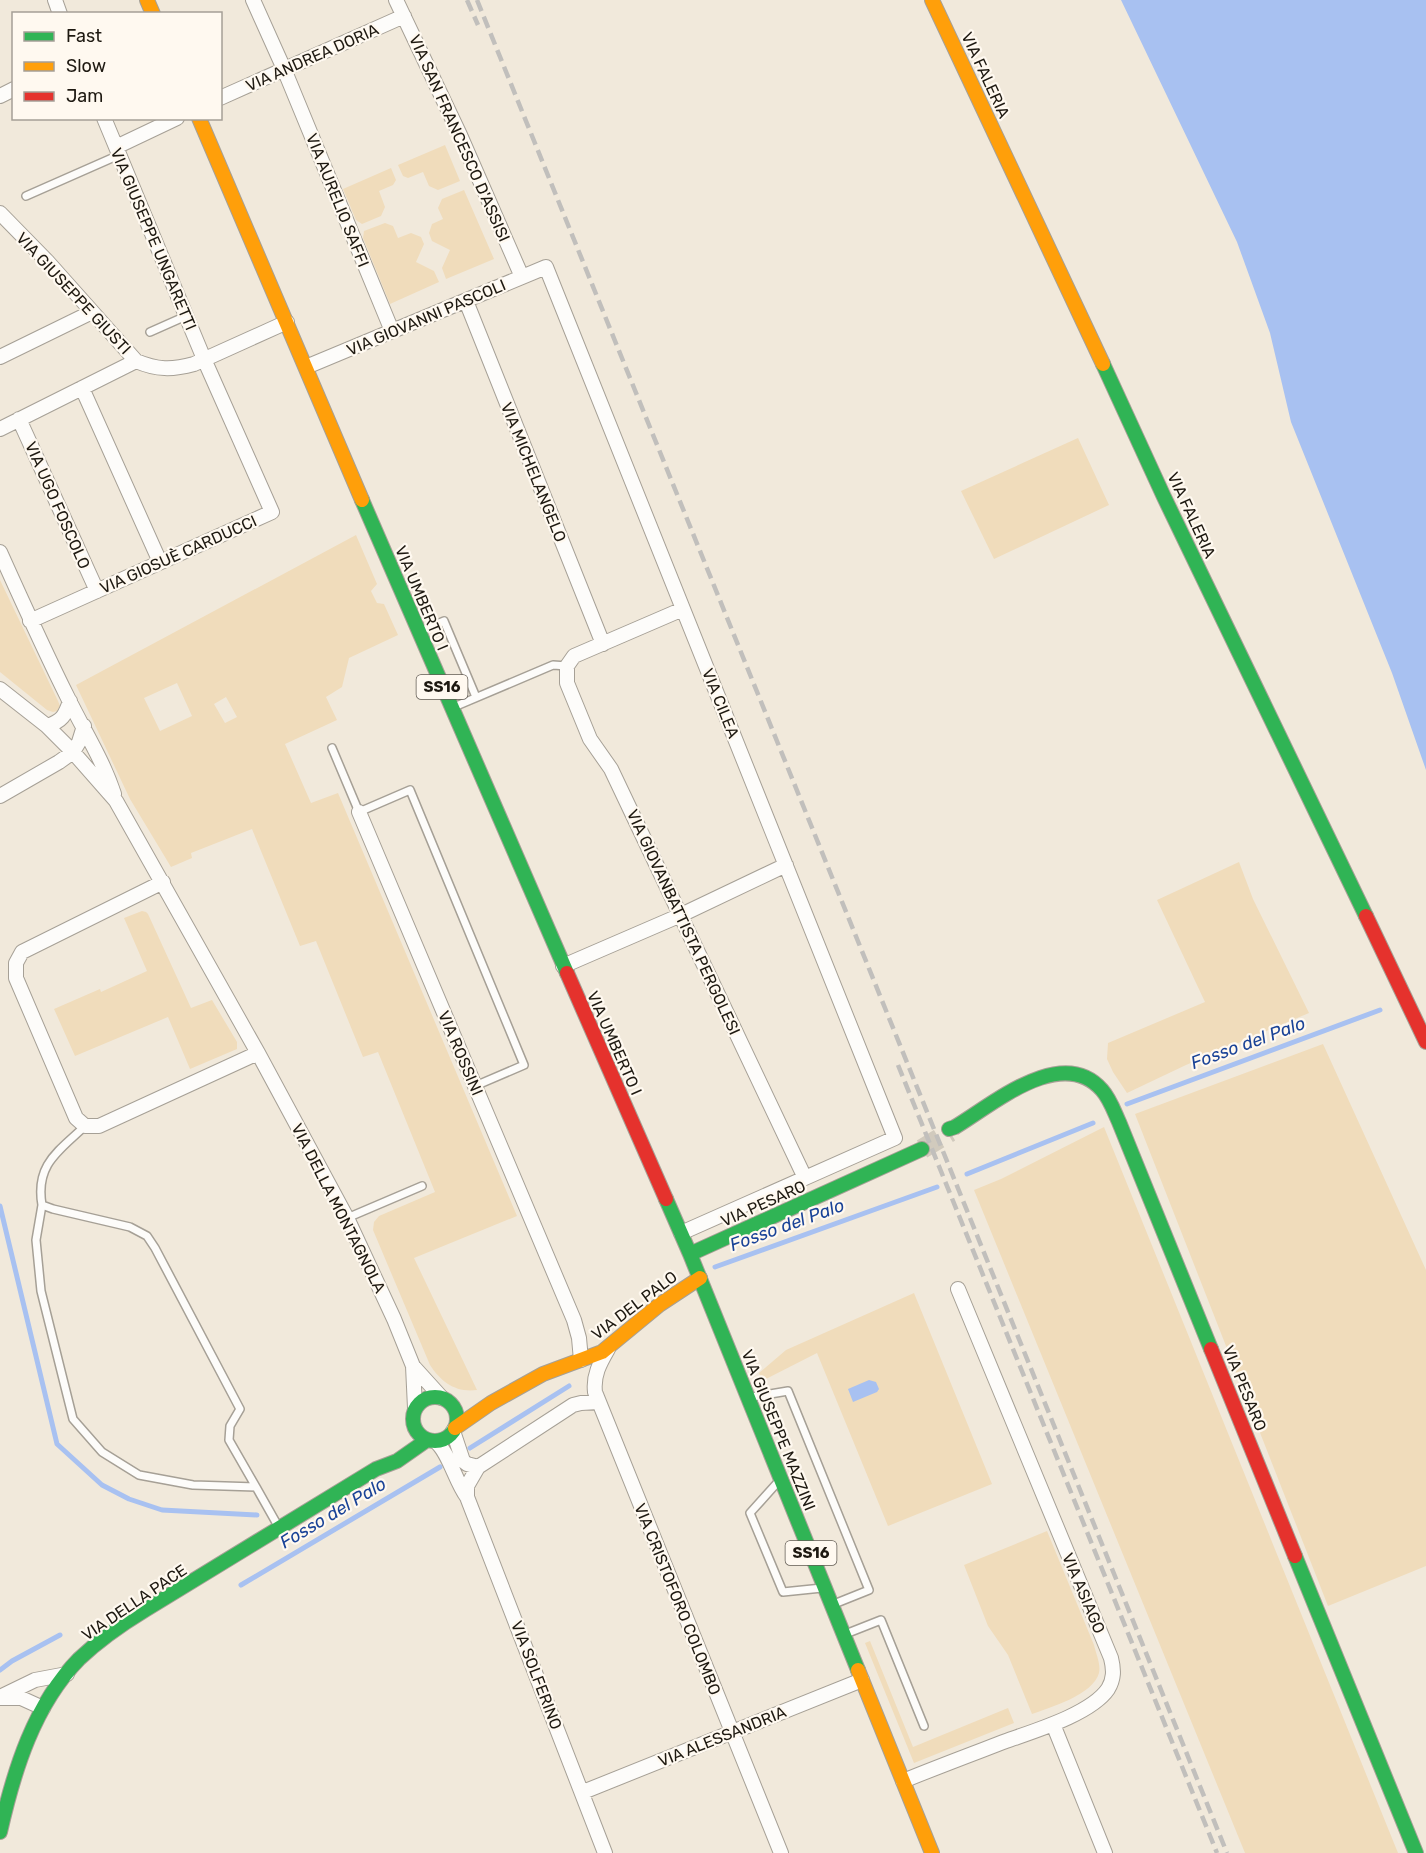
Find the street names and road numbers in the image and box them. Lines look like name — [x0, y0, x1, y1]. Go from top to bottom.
street label: VIA ANDREA DORIA — [243, 20, 382, 95]
street label: VIA FALERIA — [957, 29, 1014, 121]
street label: VIA SAN FRANCESCO D'ASSISI — [405, 32, 514, 245]
street label: VIA AURELIO SAFFI — [302, 131, 373, 270]
street label: VIA GIUSEPPE UNGARETTI — [106, 145, 201, 333]
street label: VIA GIUSEPPE GIUSTI — [12, 229, 135, 358]
street label: VIA GIOVANNI PASCOLI — [344, 275, 509, 360]
street label: VIA MICHELANGELO — [497, 400, 570, 545]
street label: VIA UGO FOSCOLO — [21, 439, 94, 572]
street label: VIA FALERIA — [1163, 469, 1220, 561]
street label: VIA GIOSUÈ CARDUCCI — [97, 511, 260, 598]
street label: VIA UMBERTO I — [391, 543, 452, 653]
street label: VIA CILEA — [698, 666, 743, 741]
road number: SS16 — [416, 675, 468, 699]
street label: VIA GIOVANBATTISTA PERGOLESI — [623, 806, 744, 1038]
street label: VIA UMBERTO I — [583, 988, 646, 1098]
street label: VIA ROSSINI — [434, 1008, 487, 1098]
street label: VIA DELLA MONTAGNOLA — [287, 1120, 390, 1296]
street label: VIA PESARO — [718, 1176, 809, 1231]
street label: VIA DEL PALO — [588, 1267, 681, 1344]
street label: VIA PESARO — [1219, 1343, 1270, 1434]
street label: VIA GIUSEPPE MAZZINI — [738, 1347, 820, 1513]
street label: VIA CRISTOFORO COLOMBO — [630, 1501, 725, 1698]
road number: SS16 — [786, 1541, 836, 1565]
street label: VIA ASIAGO — [1058, 1550, 1109, 1636]
street label: VIA DELLA PACE — [78, 1560, 190, 1645]
street label: VIA SOLFERINO — [507, 1618, 566, 1732]
street label: VIA ALESSANDRIA — [655, 1702, 789, 1771]

